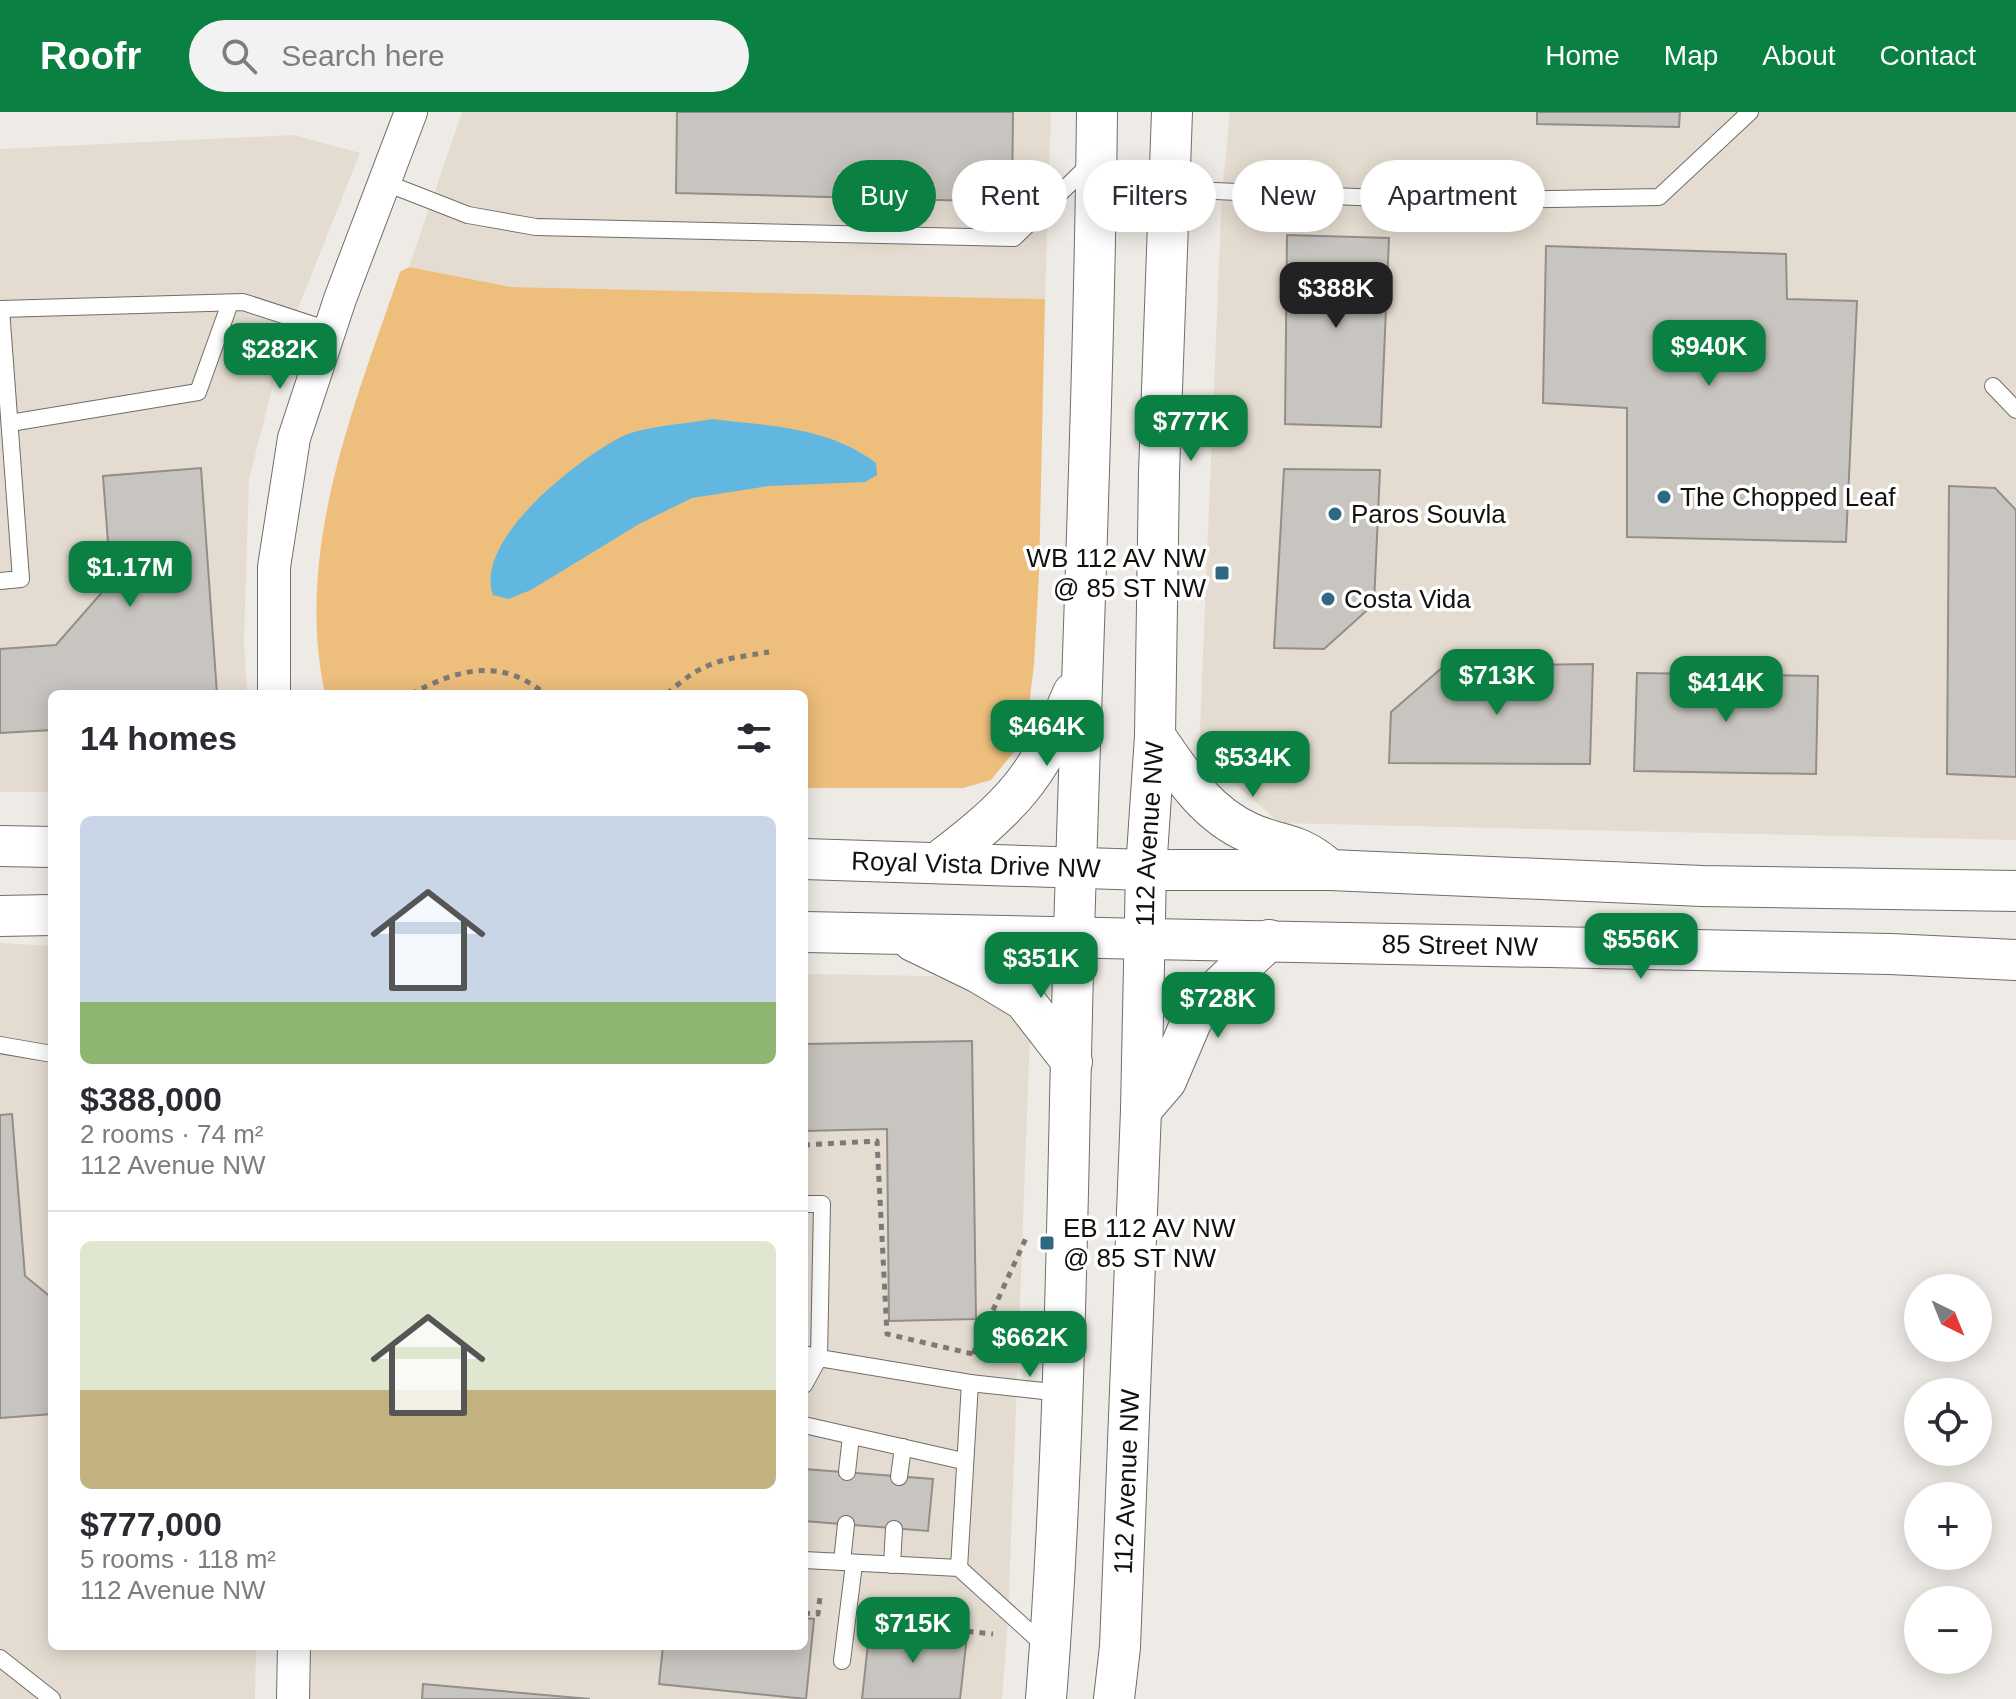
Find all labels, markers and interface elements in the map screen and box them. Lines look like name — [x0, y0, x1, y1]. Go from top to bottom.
search box — [189, 20, 749, 92]
icon: search — [217, 34, 261, 78]
text: Roofr — [40, 35, 141, 77]
text: Search here — [281, 39, 445, 72]
text: Home — [1545, 40, 1620, 71]
text: Map — [1664, 40, 1718, 71]
text: About — [1762, 40, 1836, 71]
text: Contact — [1880, 40, 1976, 71]
chip: Buy — [832, 160, 936, 232]
chip: Rent — [952, 160, 1067, 232]
chip: Filters — [1083, 160, 1216, 232]
chip: New — [1232, 160, 1344, 232]
chip: Apartment — [1360, 160, 1545, 232]
pin: $388K — [1280, 262, 1392, 330]
text: $388K — [1298, 273, 1374, 303]
pin: $940K — [1653, 320, 1765, 388]
pin: $282K — [224, 323, 336, 391]
text: $940K — [1671, 331, 1747, 361]
text: $282K — [242, 334, 318, 364]
pin: $777K — [1135, 395, 1247, 463]
text: $777K — [1153, 406, 1229, 436]
place label: The Chopped Leaf — [1680, 482, 1896, 512]
marker: The Chopped Leaf — [1655, 488, 1673, 506]
place label: Paros Souvla — [1351, 499, 1506, 529]
marker: Paros Souvla — [1326, 505, 1344, 523]
pin: $1.17M — [65, 541, 195, 609]
place label: WB 112 AV NW @ 85 ST NW — [1026, 543, 1206, 603]
text: $1.17M — [87, 552, 173, 582]
marker: WB 112 AV NW @ 85 ST NW — [1213, 564, 1231, 582]
place label: Costa Vida — [1344, 584, 1471, 614]
marker: Costa Vida — [1319, 590, 1337, 608]
pin: $713K — [1441, 649, 1553, 717]
pin: $414K — [1670, 656, 1782, 724]
text: $713K — [1459, 660, 1535, 690]
text: $414K — [1688, 667, 1764, 697]
pin: $464K — [991, 700, 1103, 768]
text: $464K — [1009, 711, 1085, 741]
icon: filters — [732, 716, 776, 760]
text: 14 homes — [80, 719, 237, 757]
pin: $534K — [1197, 731, 1309, 799]
street label: 112 Avenue NW — [1130, 740, 1170, 927]
text: $534K — [1215, 742, 1291, 772]
street label: Royal Vista Drive NW — [851, 846, 1102, 884]
icon: home — [356, 868, 500, 1012]
pin: $556K — [1585, 913, 1697, 981]
text: $556K — [1603, 924, 1679, 954]
street label: 85 Street NW — [1381, 929, 1539, 962]
pin: $351K — [985, 932, 1097, 1000]
text: $351K — [1003, 943, 1079, 973]
pin: $728K — [1162, 972, 1274, 1040]
text: $728K — [1180, 983, 1256, 1013]
text: $388,000 — [80, 1080, 222, 1118]
text: 2 rooms · 74 m² — [80, 1119, 264, 1149]
text: 112 Avenue NW — [80, 1150, 266, 1180]
place label: EB 112 AV NW @ 85 ST NW — [1063, 1213, 1236, 1273]
marker: EB 112 AV NW @ 85 ST NW — [1038, 1234, 1056, 1252]
north arrow — [1904, 1274, 1992, 1362]
map controls — [1904, 1274, 1992, 1674]
icon: home — [356, 1293, 500, 1437]
pin: $662K — [974, 1311, 1086, 1379]
text: $662K — [992, 1322, 1068, 1352]
button: locate — [1904, 1378, 1992, 1466]
street label: 112 Avenue NW — [1108, 1388, 1145, 1575]
button: + — [1904, 1482, 1992, 1570]
text: $777,000 — [80, 1505, 222, 1543]
text: 5 rooms · 118 m² — [80, 1544, 276, 1574]
text: 112 Avenue NW — [80, 1575, 266, 1605]
button: − — [1904, 1586, 1992, 1674]
pin: $715K — [857, 1597, 969, 1665]
text: $715K — [875, 1608, 951, 1638]

